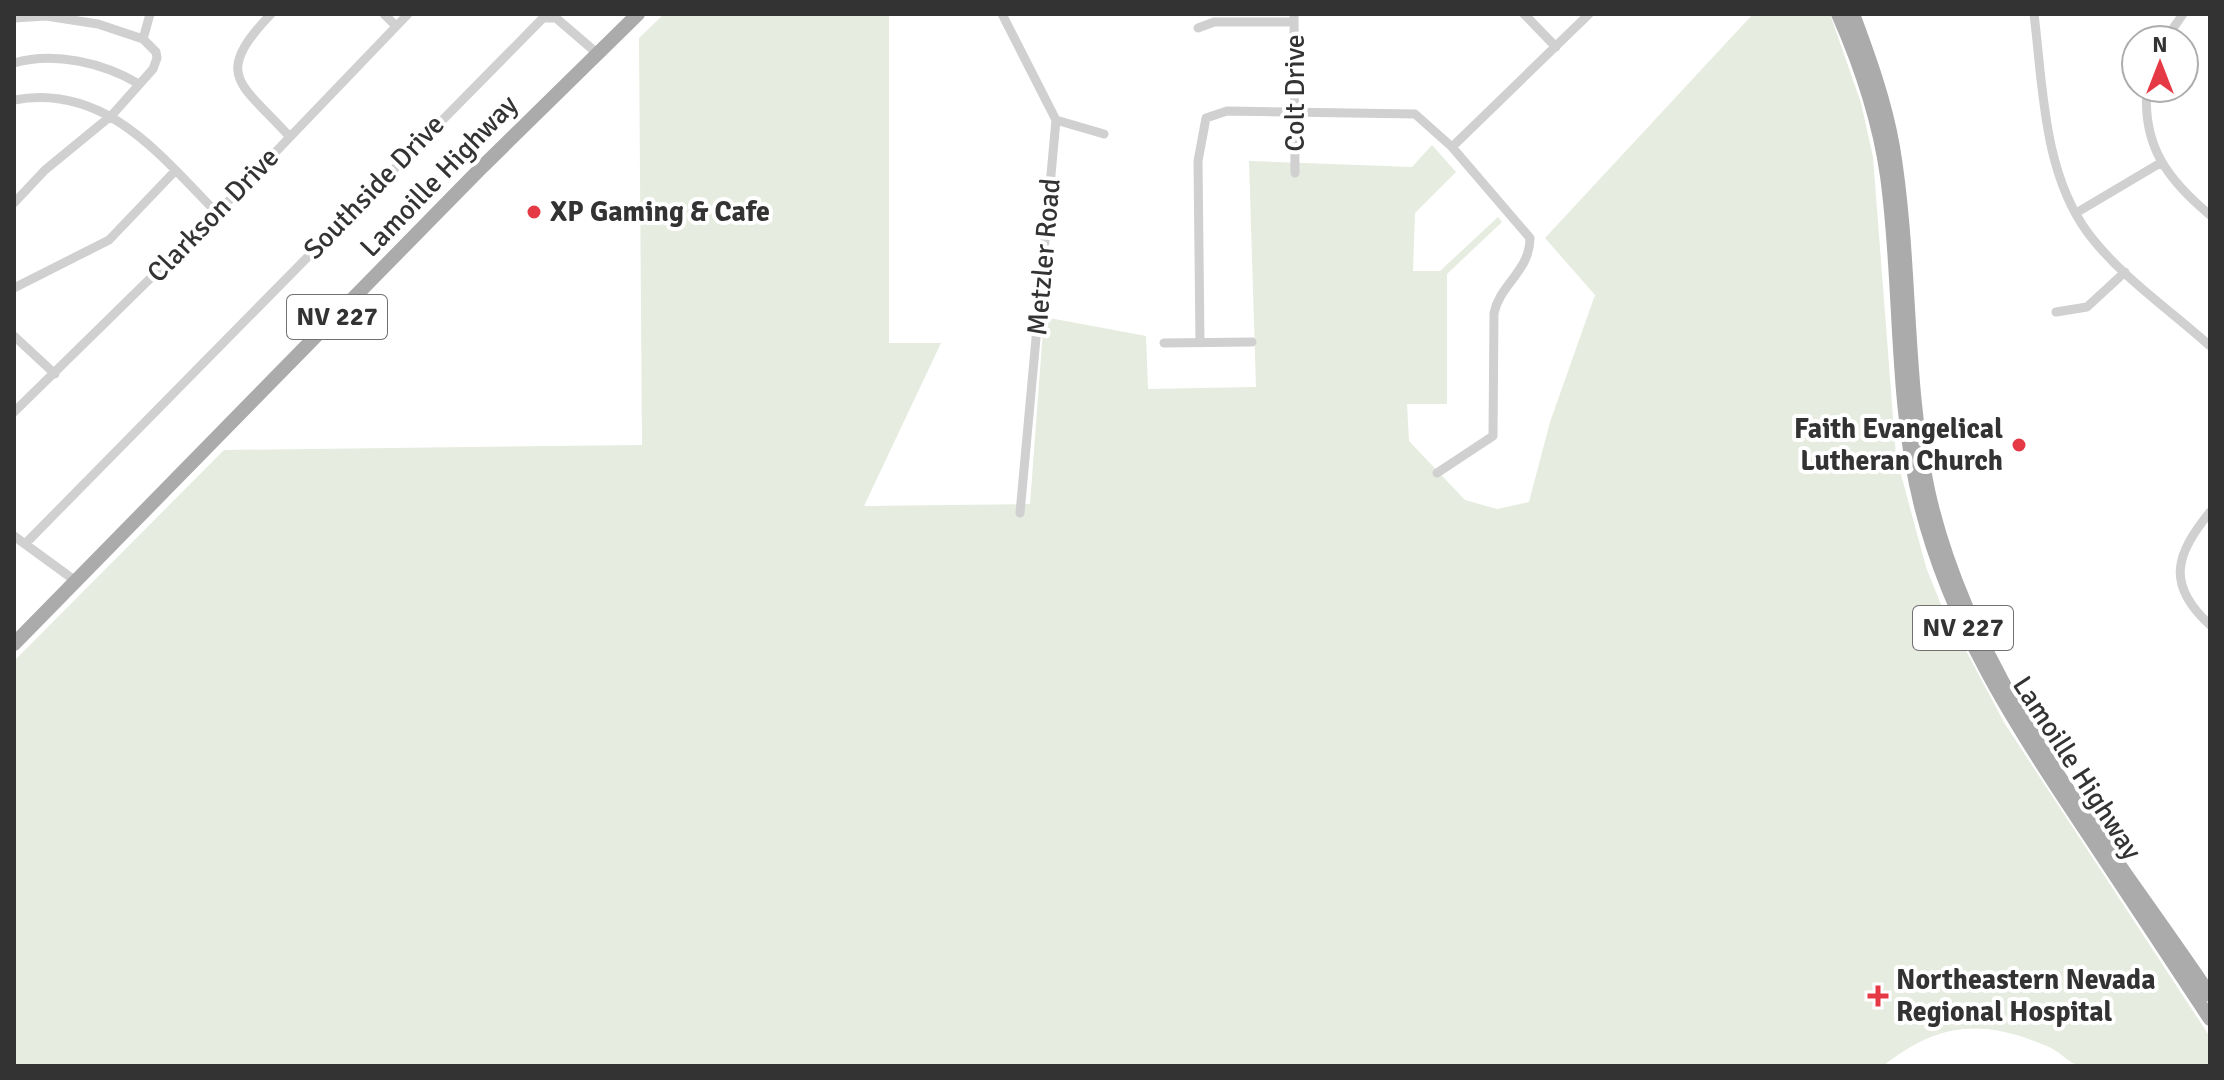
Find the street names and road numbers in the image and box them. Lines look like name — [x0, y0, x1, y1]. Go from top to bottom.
street label: Colt Drive — [1278, 34, 1312, 152]
street label: Lamoille Highway — [353, 88, 525, 264]
street label: Southside Drive — [296, 108, 452, 266]
street label: Clarkson Drive — [140, 140, 286, 290]
street label: Metzler Road — [1020, 177, 1068, 337]
road number: NV 227 — [287, 295, 387, 339]
road number: NV 227 — [1913, 606, 2013, 650]
street label: Lamoille Highway — [2005, 670, 2149, 866]

